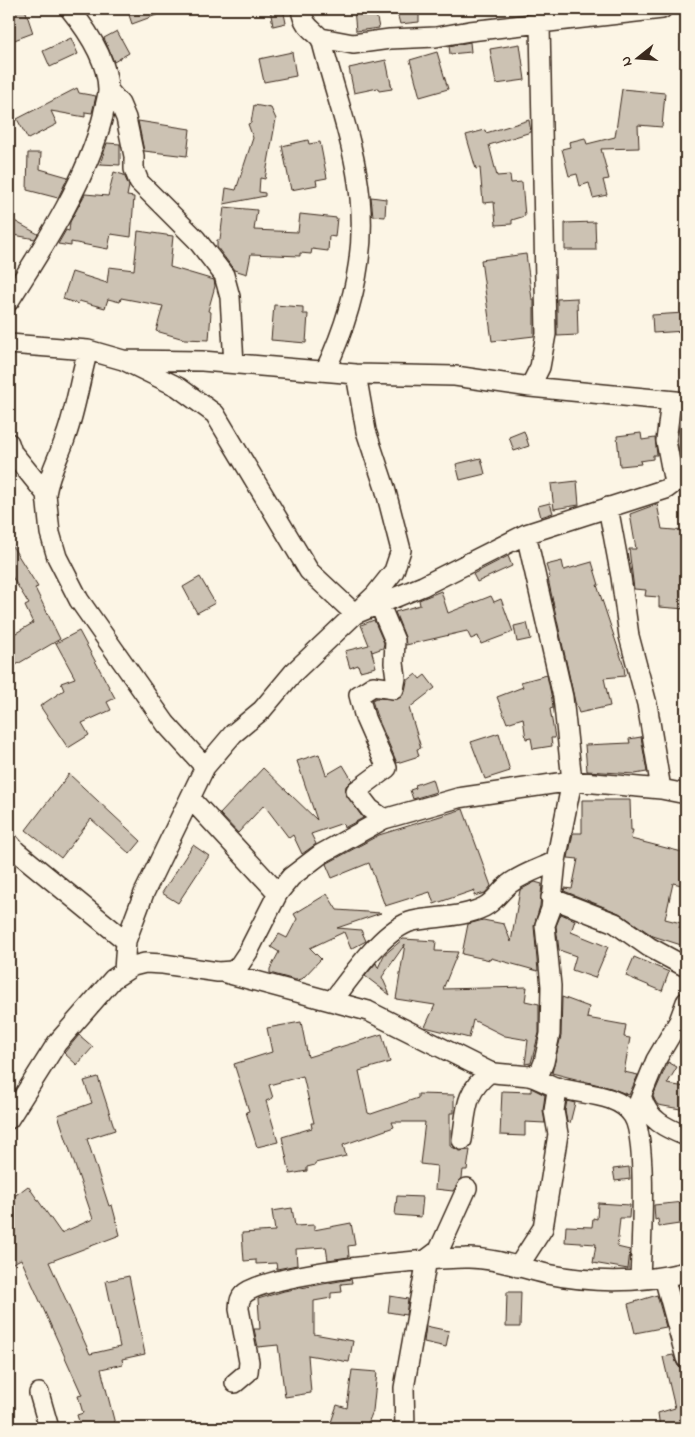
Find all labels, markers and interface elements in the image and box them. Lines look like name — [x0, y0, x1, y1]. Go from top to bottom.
north arrow — [612, 32, 662, 82]
text: N — [616, 54, 638, 69]

